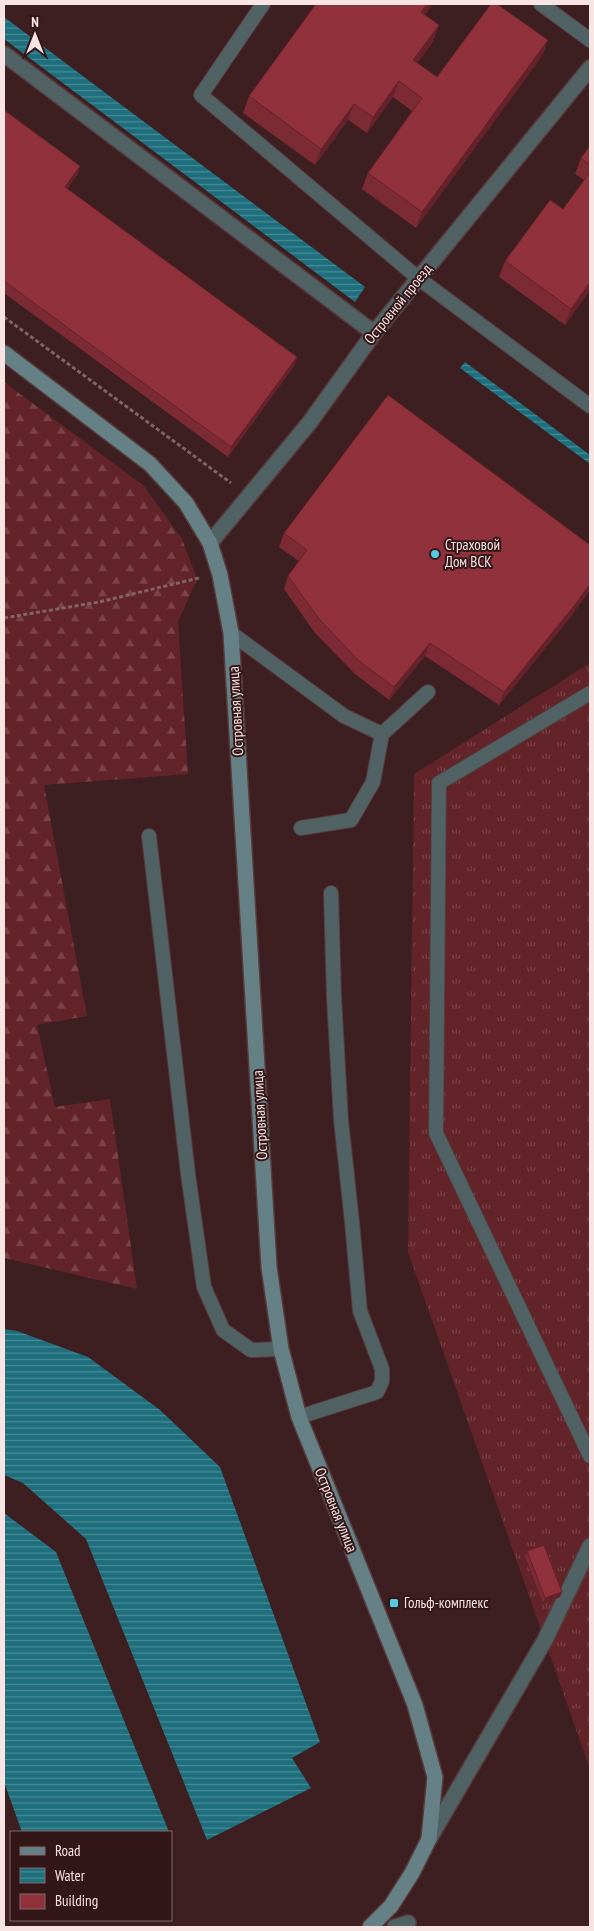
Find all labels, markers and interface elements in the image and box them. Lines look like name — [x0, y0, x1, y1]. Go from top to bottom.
north arrow — [10, 10, 60, 60]
text: N — [31, 13, 39, 31]
street label: Островной проезд — [360, 259, 436, 348]
place label: Страховой Дом ВСК — [445, 535, 500, 571]
marker: Страховой Дом ВСК — [429, 548, 441, 560]
street label: Островная улица — [224, 666, 247, 756]
street label: Островная улица — [248, 1070, 271, 1160]
street label: Островная улица — [311, 1465, 362, 1555]
place label: Гольф-комплекс — [404, 1593, 489, 1612]
marker: Гольф-комплекс — [388, 1597, 400, 1609]
legend — [10, 1831, 172, 1921]
text: Road — [55, 1841, 81, 1860]
text: Water — [55, 1866, 86, 1885]
text: Building — [55, 1891, 98, 1910]

